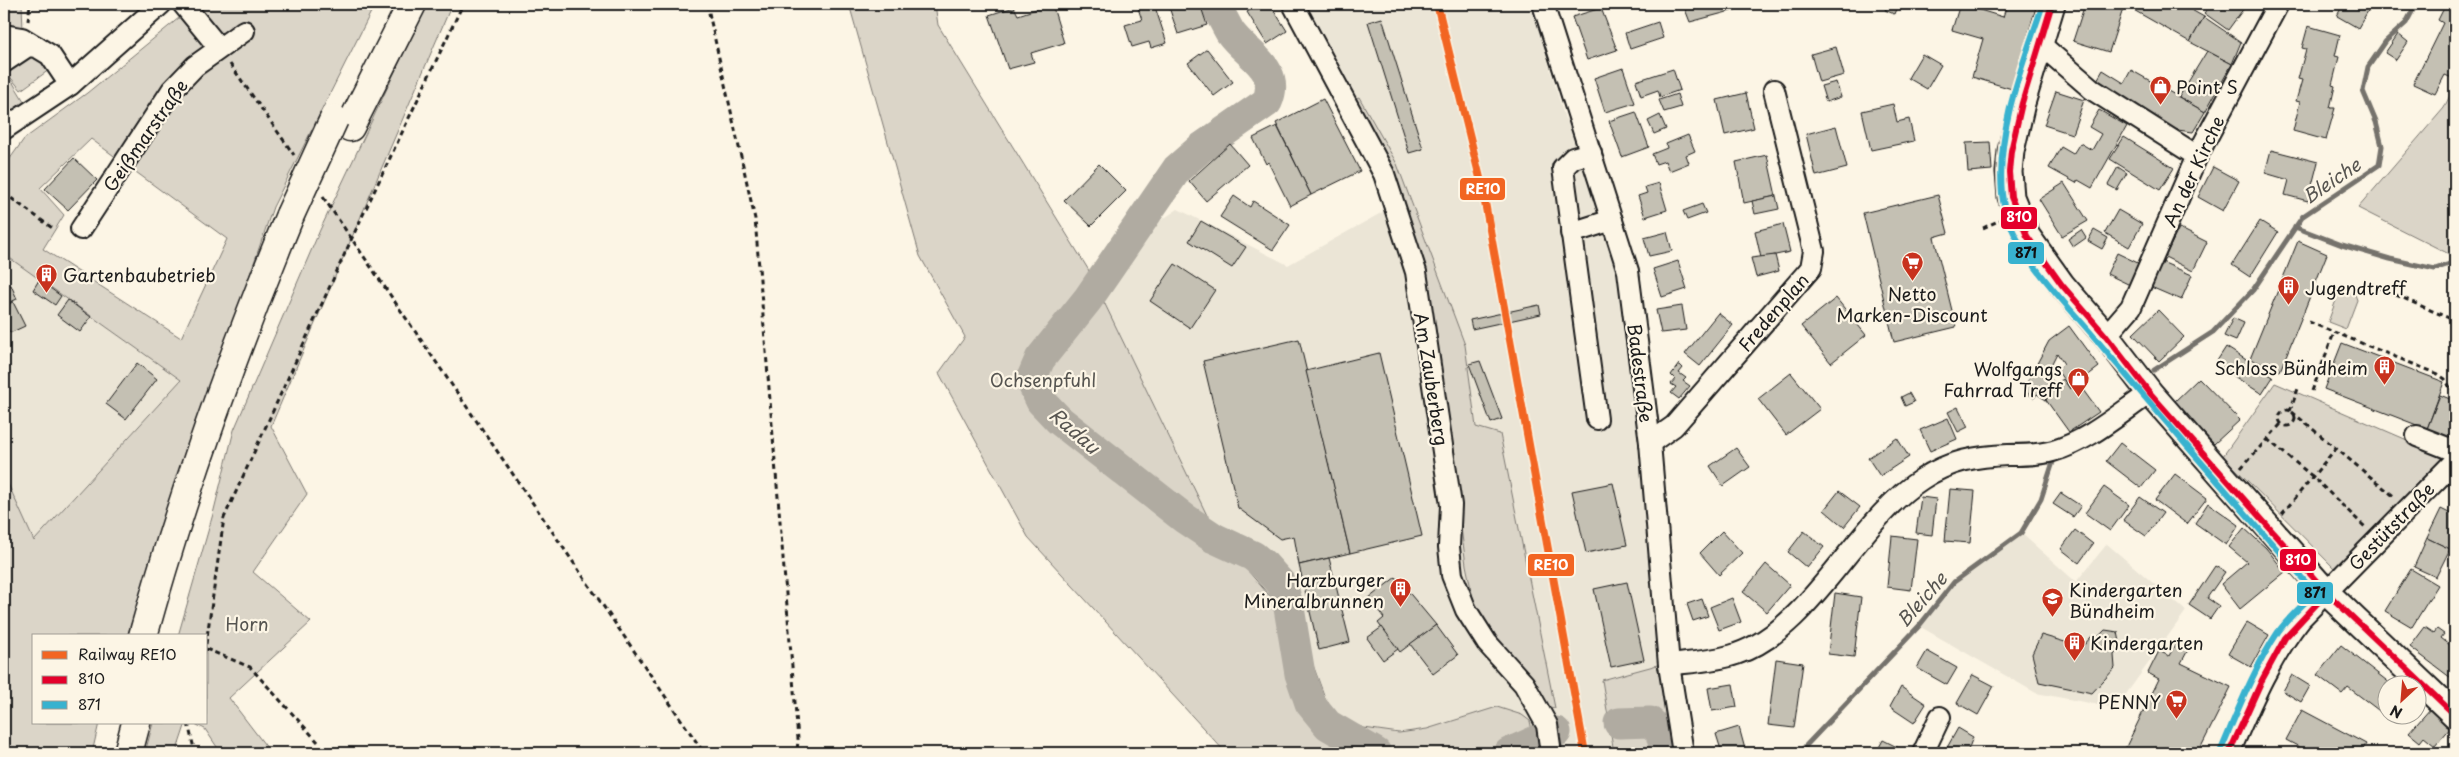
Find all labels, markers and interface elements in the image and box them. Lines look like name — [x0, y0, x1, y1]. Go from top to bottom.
street label: Geißmarstraße — [96, 73, 194, 197]
place label: Point S — [2176, 73, 2238, 100]
shop icon: Point S — [2148, 74, 2172, 105]
street label: An der Kirche — [2155, 111, 2231, 231]
water label: Bleiche — [2296, 150, 2366, 210]
line badge: RE10 — [1459, 177, 1506, 201]
text: RE10 — [1466, 178, 1500, 199]
line badge: 810 — [2000, 206, 2038, 230]
text: 810 — [2006, 206, 2032, 227]
line badge: 871 — [2007, 241, 2045, 265]
text: 871 — [2015, 242, 2037, 263]
supermarket icon: Netto Marken-Discount — [1900, 251, 1924, 282]
place label: Gartenbaubetrieb — [63, 261, 216, 288]
building icon: Gartenbaubetrieb — [35, 262, 59, 293]
street label: Fredenplan — [1731, 267, 1815, 357]
place label: Jugendtreff — [2305, 274, 2408, 301]
building icon: Jugendtreff — [2277, 275, 2301, 306]
place label: Netto Marken-Discount — [1836, 280, 1988, 328]
street label: Am Zauberberg — [1408, 310, 1456, 448]
street label: Badestraße — [1622, 322, 1660, 424]
place label: Schloss Bündheim — [2214, 354, 2368, 381]
place label: Wolfgangs Fahrrad Treff — [1943, 355, 2064, 403]
building icon: Schloss Bündheim — [2372, 355, 2396, 386]
park label: Ochsenpfuhl — [990, 366, 1096, 393]
shop icon: Wolfgangs Fahrrad Treff — [2066, 366, 2090, 397]
water label: Radau — [1044, 400, 1108, 461]
street label: Gestütstraße — [2342, 476, 2440, 576]
line badge: 810 — [2279, 548, 2317, 572]
text: 810 — [2285, 549, 2311, 570]
line badge: RE10 — [1527, 553, 1575, 577]
text: RE10 — [1534, 554, 1568, 575]
water label: Bleiche — [1889, 565, 1953, 633]
place label: Harzburger Mineralbrunnen — [1244, 566, 1385, 614]
place label: Kindergarten Bündheim — [2069, 576, 2183, 624]
building icon: Harzburger Mineralbrunnen — [1388, 577, 1412, 608]
line badge: 871 — [2296, 581, 2334, 605]
text: 871 — [2304, 582, 2326, 603]
school or university icon: Kindergarten Bündheim — [2041, 587, 2065, 618]
park label: Horn — [226, 610, 268, 637]
place label: Kindergarten — [2090, 629, 2204, 656]
building icon: Kindergarten — [2062, 630, 2086, 661]
legend — [32, 634, 208, 724]
text: Railway RE10 — [78, 642, 176, 665]
text: 810 — [78, 666, 105, 689]
north arrow — [2376, 674, 2426, 724]
place label: PENNY — [2098, 688, 2161, 715]
supermarket icon: PENNY — [2165, 689, 2189, 720]
text: 871 — [78, 692, 101, 715]
text: N — [2386, 700, 2406, 724]

